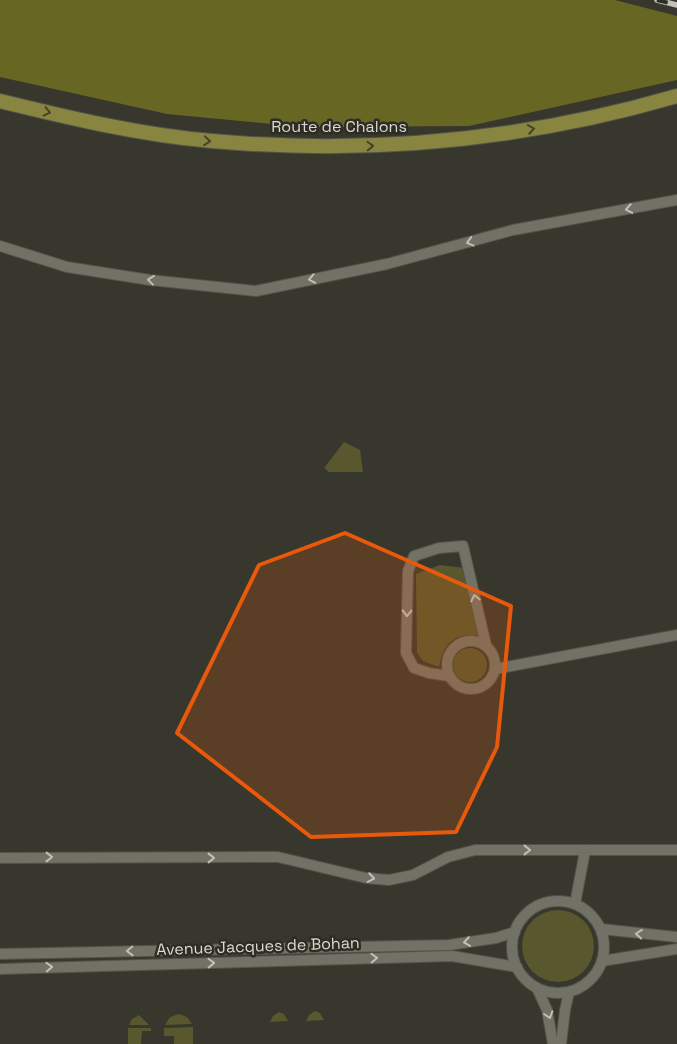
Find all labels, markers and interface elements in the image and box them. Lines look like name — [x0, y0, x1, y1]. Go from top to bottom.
one-way arrow — [43, 106, 52, 117]
street label: Route de Chalons — [271, 116, 407, 137]
one-way arrow — [527, 125, 535, 135]
one-way arrow — [204, 135, 212, 146]
one-way arrow — [366, 140, 374, 151]
one-way arrow — [625, 203, 633, 213]
one-way arrow — [466, 236, 475, 246]
one-way arrow — [308, 274, 316, 284]
one-way arrow — [147, 275, 155, 286]
one-way arrow — [470, 593, 481, 602]
one-way arrow — [402, 609, 412, 617]
one-way arrow — [524, 845, 532, 855]
one-way arrow — [45, 852, 53, 862]
one-way arrow — [208, 853, 215, 863]
one-way arrow — [367, 873, 376, 883]
one-way arrow — [635, 929, 643, 940]
street label: Avenue Jacques de Bohan — [156, 932, 360, 960]
one-way arrow — [463, 936, 471, 947]
one-way arrow — [126, 946, 134, 956]
one-way arrow — [370, 953, 378, 964]
one-way arrow — [208, 958, 215, 968]
one-way arrow — [45, 962, 53, 972]
one-way arrow — [543, 1010, 553, 1019]

